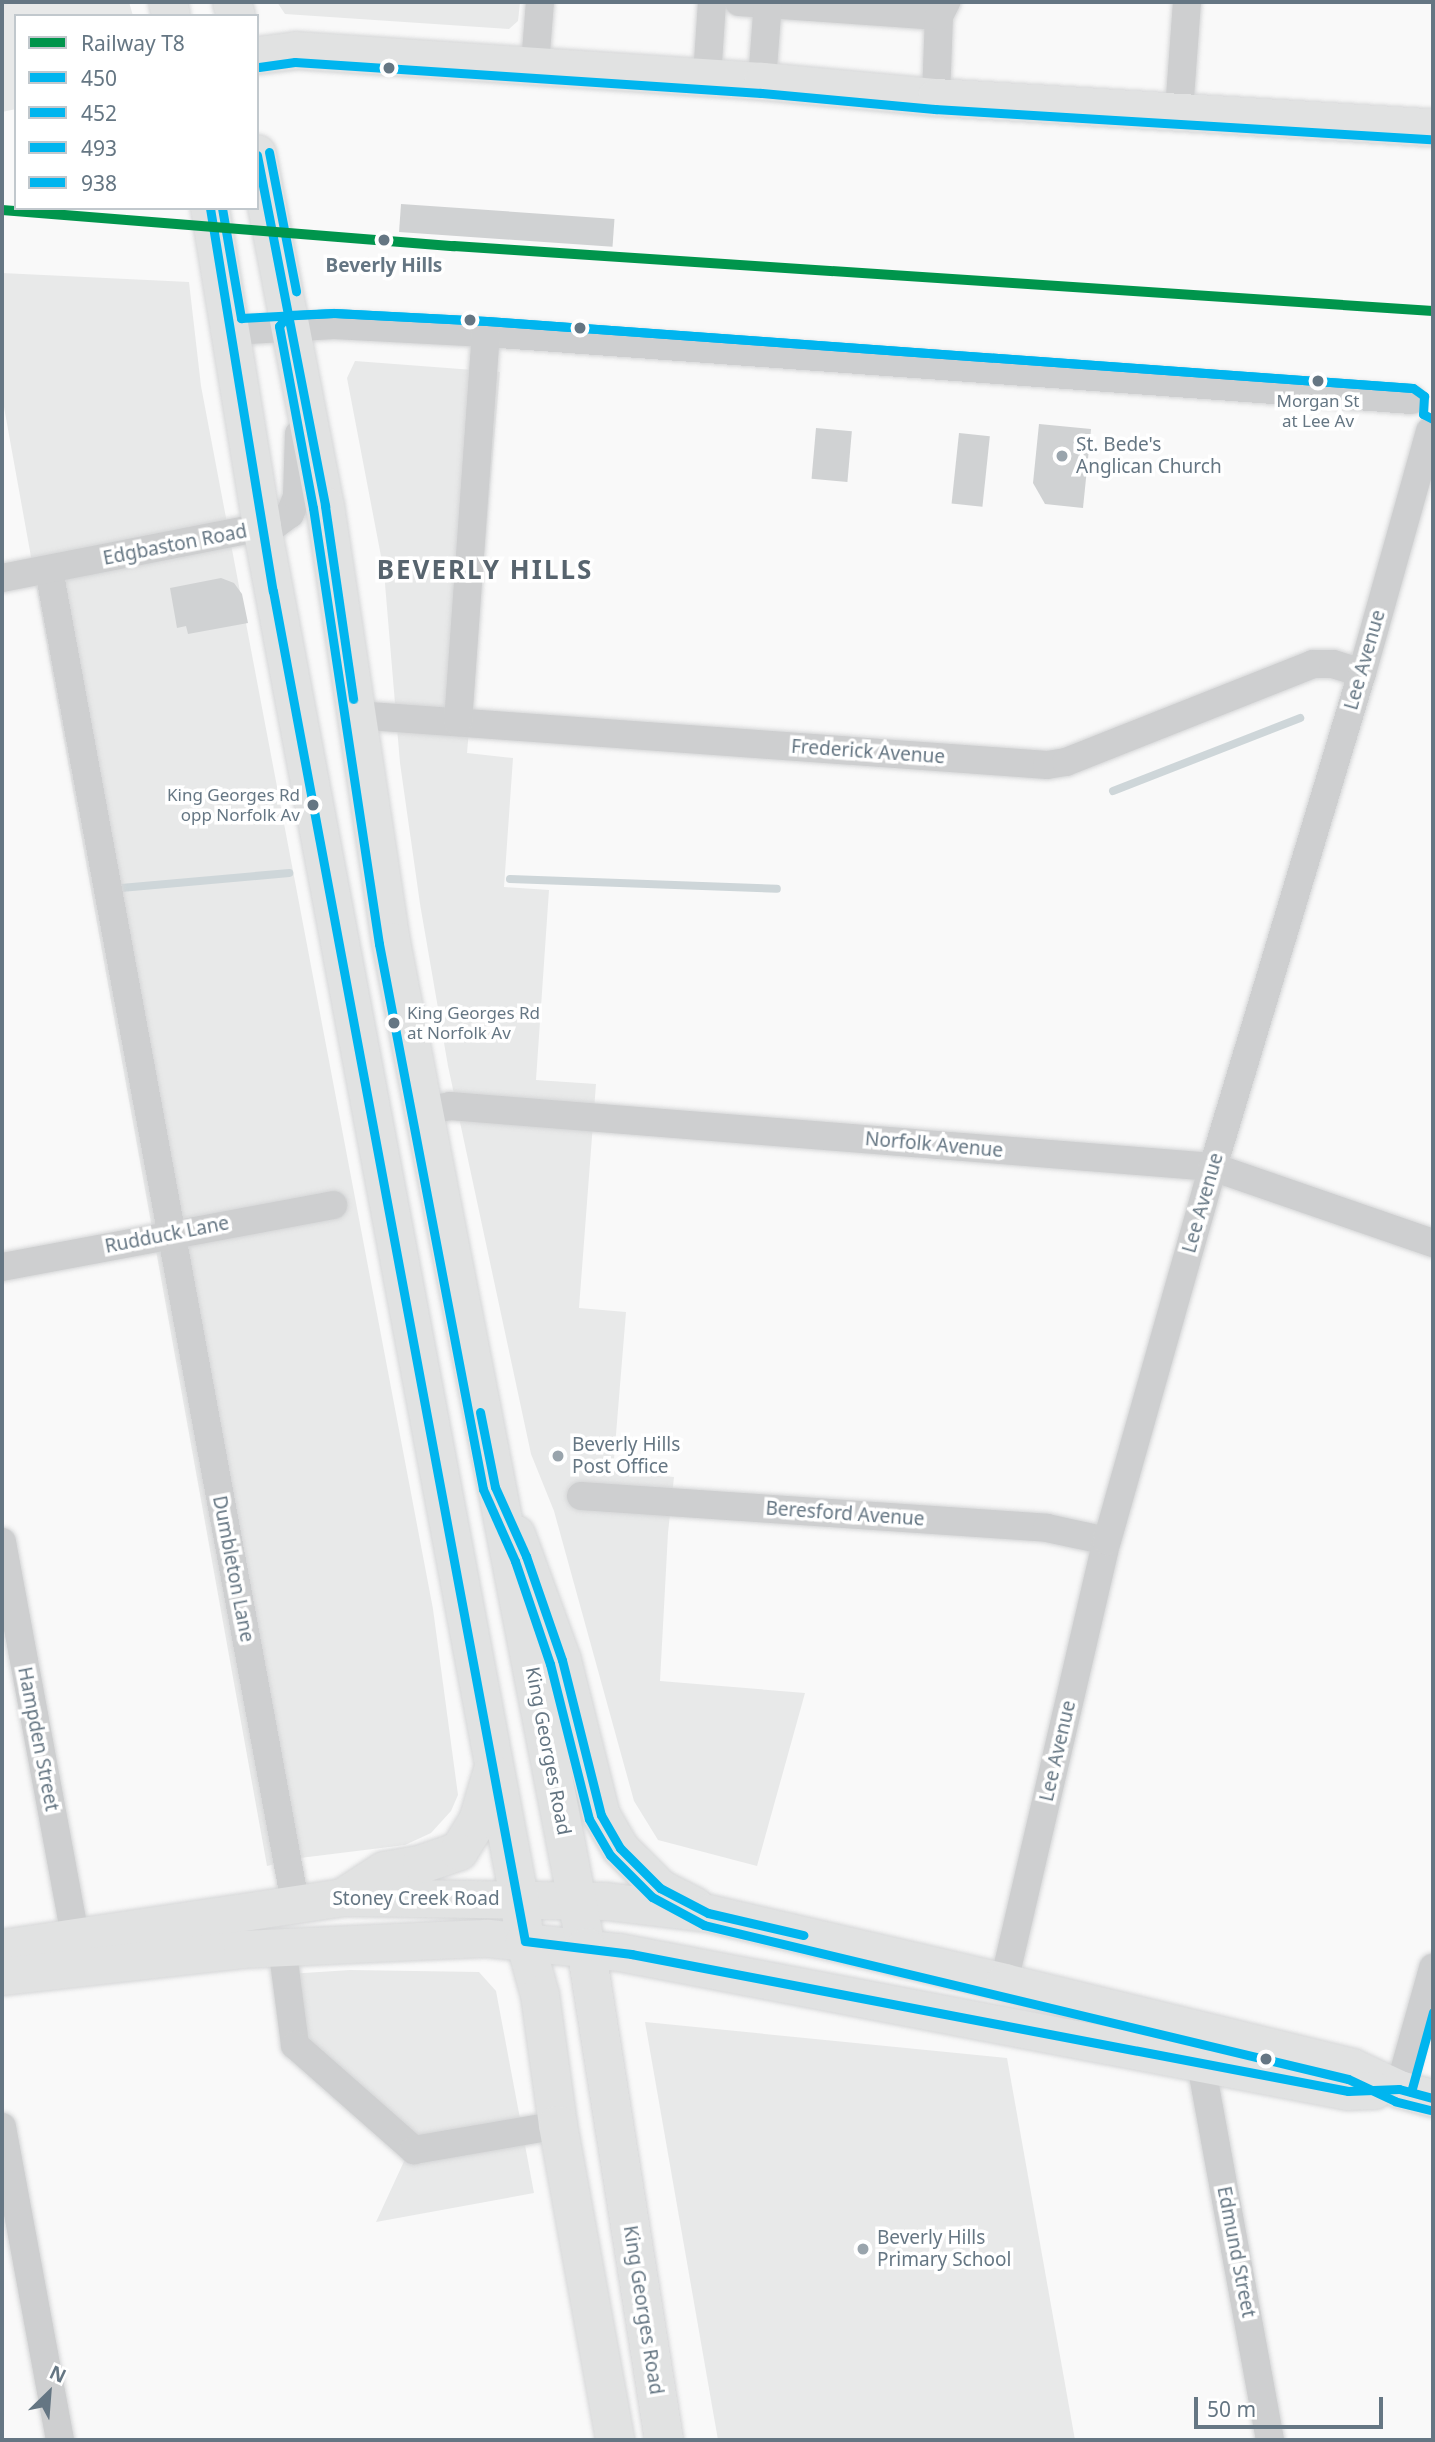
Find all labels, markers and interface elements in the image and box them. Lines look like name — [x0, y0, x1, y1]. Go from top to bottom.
legend — [14, 14, 259, 210]
text: Railway T8 — [81, 29, 185, 57]
unlabelled marker — [382, 61, 396, 75]
text: 450 — [81, 64, 117, 92]
text: 452 — [81, 99, 117, 127]
text: 493 — [81, 134, 117, 162]
text: 938 — [81, 169, 117, 197]
marker: Beverly Hills — [373, 229, 395, 251]
place label: Beverly Hills — [326, 255, 442, 277]
unlabelled marker — [463, 313, 477, 327]
unlabelled marker — [573, 321, 587, 335]
marker: Morgan St at Lee Av — [1311, 374, 1325, 388]
place label: Morgan St at Lee Av — [1277, 391, 1359, 431]
place label: St. Bede's Anglican Church — [1076, 434, 1222, 478]
marker: St. Bede's Anglican Church — [1054, 448, 1070, 464]
street label: Edgbaston Road — [101, 520, 249, 570]
district label: BEVERLY HILLS — [378, 554, 592, 586]
street label: Lee Avenue — [1340, 607, 1390, 713]
street label: Frederick Avenue — [790, 735, 946, 769]
place label: King Georges Rd opp Norfolk Av — [167, 785, 300, 825]
marker: King Georges Rd opp Norfolk Av — [306, 798, 320, 812]
place label: King Georges Rd at Norfolk Av — [407, 1003, 540, 1043]
marker: King Georges Rd at Norfolk Av — [387, 1016, 401, 1030]
street label: Norfolk Avenue — [864, 1128, 1004, 1162]
street label: Lee Avenue — [1178, 1150, 1228, 1256]
street label: Rudduck Lane — [103, 1212, 231, 1258]
place label: Beverly Hills Post Office — [572, 1434, 680, 1478]
marker: Beverly Hills Post Office — [550, 1448, 566, 1464]
street label: Dumbleton Lane — [208, 1494, 258, 1644]
street label: Beresford Avenue — [765, 1497, 925, 1531]
street label: Hampden Street — [13, 1665, 63, 1813]
street label: King Georges Road — [521, 1665, 575, 1837]
street label: Lee Avenue — [1035, 1698, 1081, 1804]
street label: Stoney Creek Road — [332, 1888, 500, 1910]
unlabelled marker — [1259, 2052, 1273, 2066]
street label: Edmund Street — [1212, 2184, 1260, 2320]
street label: King Georges Road — [618, 2224, 668, 2396]
place label: Beverly Hills Primary School — [877, 2227, 1011, 2271]
marker: Beverly Hills Primary School — [855, 2241, 871, 2257]
north arrow — [14, 2358, 84, 2428]
text: N — [45, 2359, 70, 2389]
scale bar — [1197, 2382, 1386, 2426]
text: 50 m — [1207, 2395, 1256, 2423]

